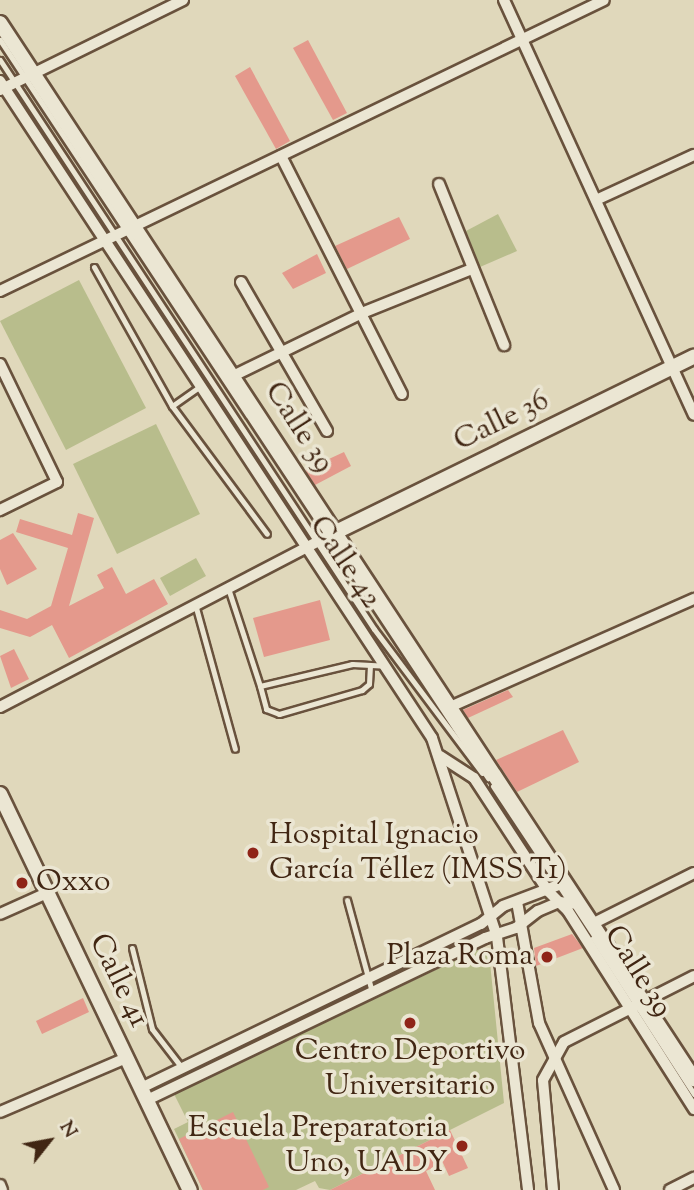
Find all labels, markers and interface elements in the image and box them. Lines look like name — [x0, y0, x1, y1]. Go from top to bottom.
street label: Calle 39 — [255, 376, 341, 480]
street label: Calle 36 — [449, 384, 555, 460]
street label: Calle 42 — [300, 510, 388, 616]
place label: Hospital Ignacio García Téllez (IMSS T1) — [269, 818, 567, 888]
marker: Hospital Ignacio García Téllez (IMSS T1) — [243, 843, 263, 863]
place label: Oxxo — [36, 865, 110, 901]
marker: Oxxo — [14, 875, 30, 891]
street label: Calle 39 — [595, 920, 679, 1024]
street label: Calle 41 — [80, 928, 156, 1034]
place label: Plaza Roma — [387, 939, 533, 975]
marker: Plaza Roma — [539, 949, 555, 965]
marker: Centro Deportivo Universitario — [402, 1015, 418, 1031]
place label: Centro Deportivo Universitario — [295, 1034, 525, 1104]
north arrow — [14, 1106, 84, 1176]
place label: Escuela Preparatoria Uno, UADY — [188, 1111, 448, 1182]
text: N — [52, 1116, 83, 1143]
marker: Escuela Preparatoria Uno, UADY — [454, 1138, 470, 1154]

